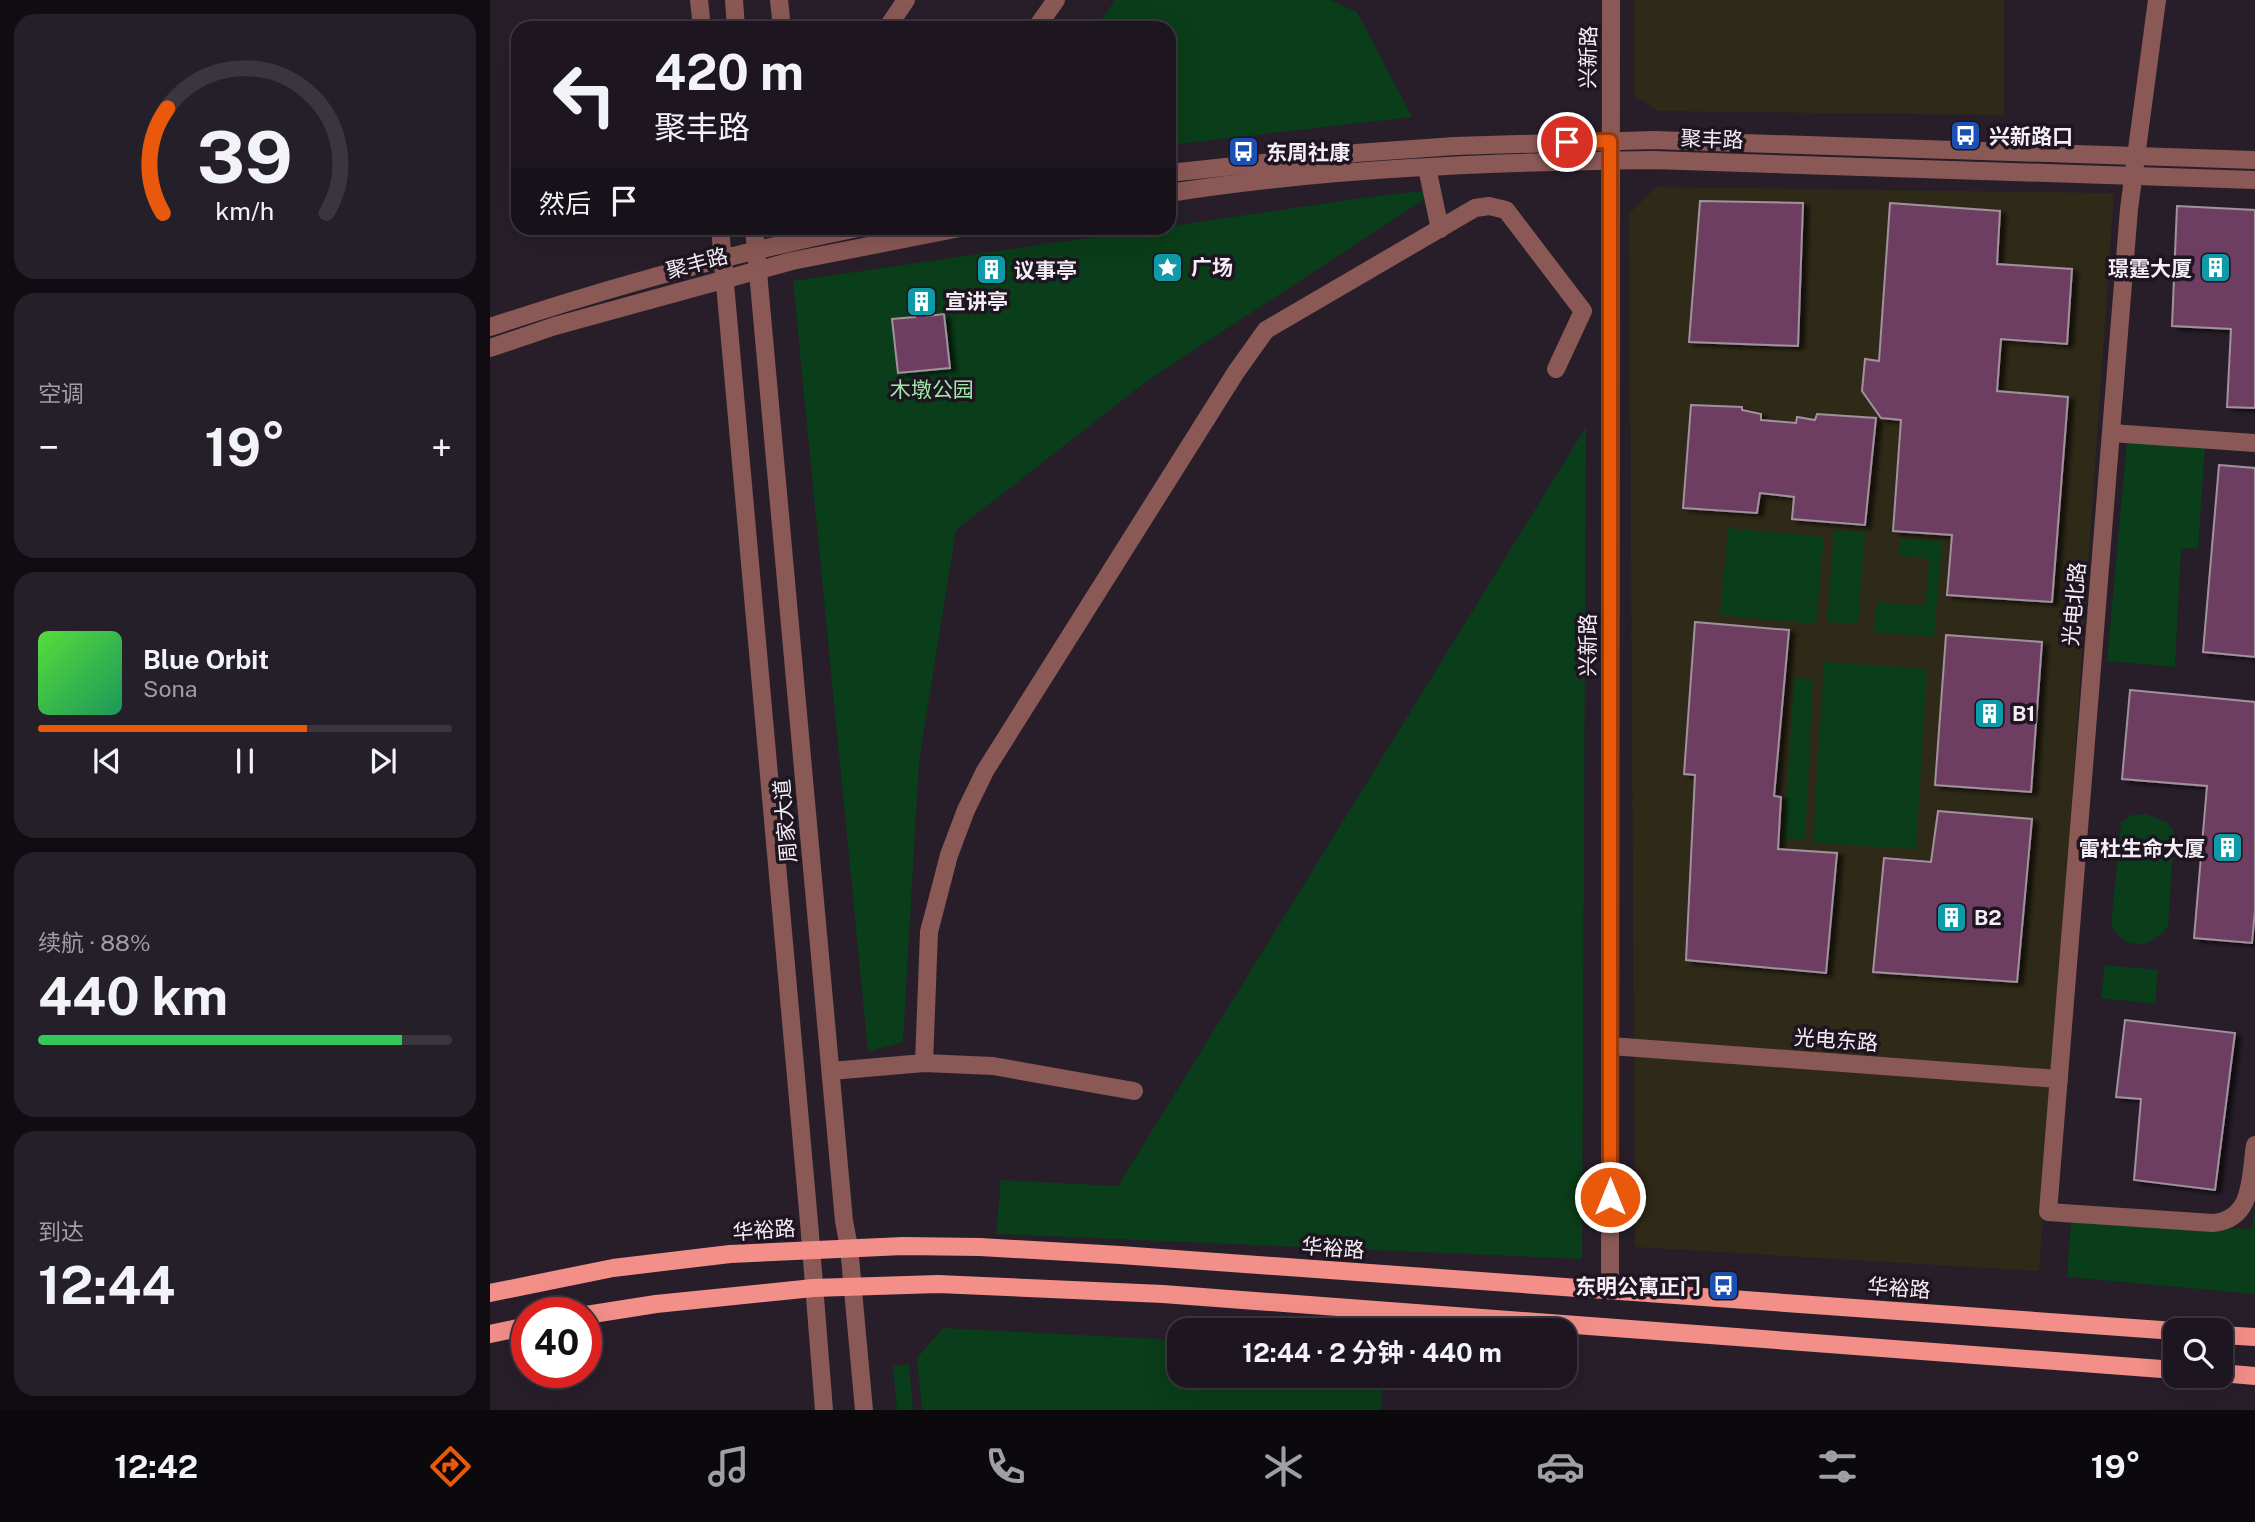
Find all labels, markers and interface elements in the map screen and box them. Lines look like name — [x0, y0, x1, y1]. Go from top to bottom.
street label: 兴新路 — [1575, 25, 1601, 89]
text: 420 m — [654, 43, 804, 101]
icon: left — [539, 49, 630, 140]
text: 聚丰路 — [654, 109, 750, 146]
pin — [1537, 112, 1597, 172]
text: 39 — [197, 114, 293, 199]
bus stop icon: 兴新路口 — [1949, 119, 1983, 153]
icon: arrive — [1548, 123, 1586, 161]
place label: 兴新路口 — [1989, 124, 2073, 149]
street label: 聚丰路 — [1680, 125, 1744, 153]
bus stop icon: 东周社康 — [1226, 135, 1260, 169]
place label: 东周社康 — [1266, 140, 1350, 165]
icon: arrive — [605, 182, 643, 220]
text: 然后 — [539, 188, 591, 219]
text: km/h — [216, 195, 274, 225]
street label: 聚丰路 — [663, 243, 731, 283]
place icon: 广场 — [1151, 250, 1185, 284]
building icon: 璟霆大厦 — [2198, 251, 2232, 285]
building icon: 议事亭 — [974, 253, 1008, 287]
place label: 广场 — [1191, 255, 1233, 280]
place label: 璟霆大厦 — [2108, 256, 2192, 281]
place label: 议事亭 — [1014, 258, 1077, 283]
building icon: 宣讲亭 — [905, 284, 939, 318]
place label: 宣讲亭 — [945, 289, 1008, 314]
park label: 木墩公园 — [890, 377, 974, 402]
text: 空调 — [38, 380, 84, 407]
text: 19° — [204, 417, 286, 478]
text: − — [38, 425, 59, 470]
text: + — [431, 425, 452, 470]
street label: 光电北路 — [2058, 561, 2090, 647]
street label: 兴新路 — [1575, 614, 1600, 677]
text: Blue Orbit — [143, 644, 269, 675]
text: Sona — [143, 675, 197, 702]
building icon: B1 — [1972, 696, 2006, 730]
place label: B1 — [2012, 701, 2035, 726]
icon: previous — [88, 742, 126, 780]
icon: pause — [226, 742, 264, 780]
icon: next — [364, 742, 402, 780]
street label: 周家大道 — [769, 778, 801, 864]
building icon: 雷杜生命大厦 — [2211, 831, 2245, 865]
place label: 雷杜生命大厦 — [2079, 836, 2205, 861]
building icon: B2 — [1934, 900, 1968, 934]
place label: B2 — [1974, 905, 2002, 930]
text: 续航 · 88% — [38, 929, 151, 956]
text: 440 km — [38, 966, 228, 1027]
street label: 光电东路 — [1793, 1025, 1879, 1055]
position arrow — [1573, 1160, 1647, 1234]
street label: 华裕路 — [732, 1215, 796, 1245]
text: 到达 — [38, 1218, 84, 1245]
street label: 华裕路 — [1301, 1233, 1365, 1263]
text: 12:44 — [38, 1255, 175, 1316]
bus stop icon: 东明公寓正门 — [1707, 1269, 1741, 1303]
street label: 华裕路 — [1867, 1273, 1931, 1303]
place label: 东明公寓正门 — [1575, 1274, 1701, 1299]
speed limit sign: 40 — [511, 1297, 602, 1388]
map controls — [2163, 1318, 2233, 1388]
button: search — [2163, 1318, 2233, 1388]
text: 12:44 · 2 分钟 · 440 m — [1242, 1337, 1502, 1368]
icon: directions — [426, 1442, 475, 1491]
icon: music — [704, 1442, 753, 1491]
icon: phone — [981, 1442, 1030, 1491]
icon: climate — [1259, 1442, 1308, 1491]
icon: car — [1536, 1442, 1585, 1491]
icon: filters — [1813, 1442, 1862, 1491]
text: 12:42 — [114, 1448, 198, 1485]
text: 19° — [2091, 1448, 2141, 1485]

